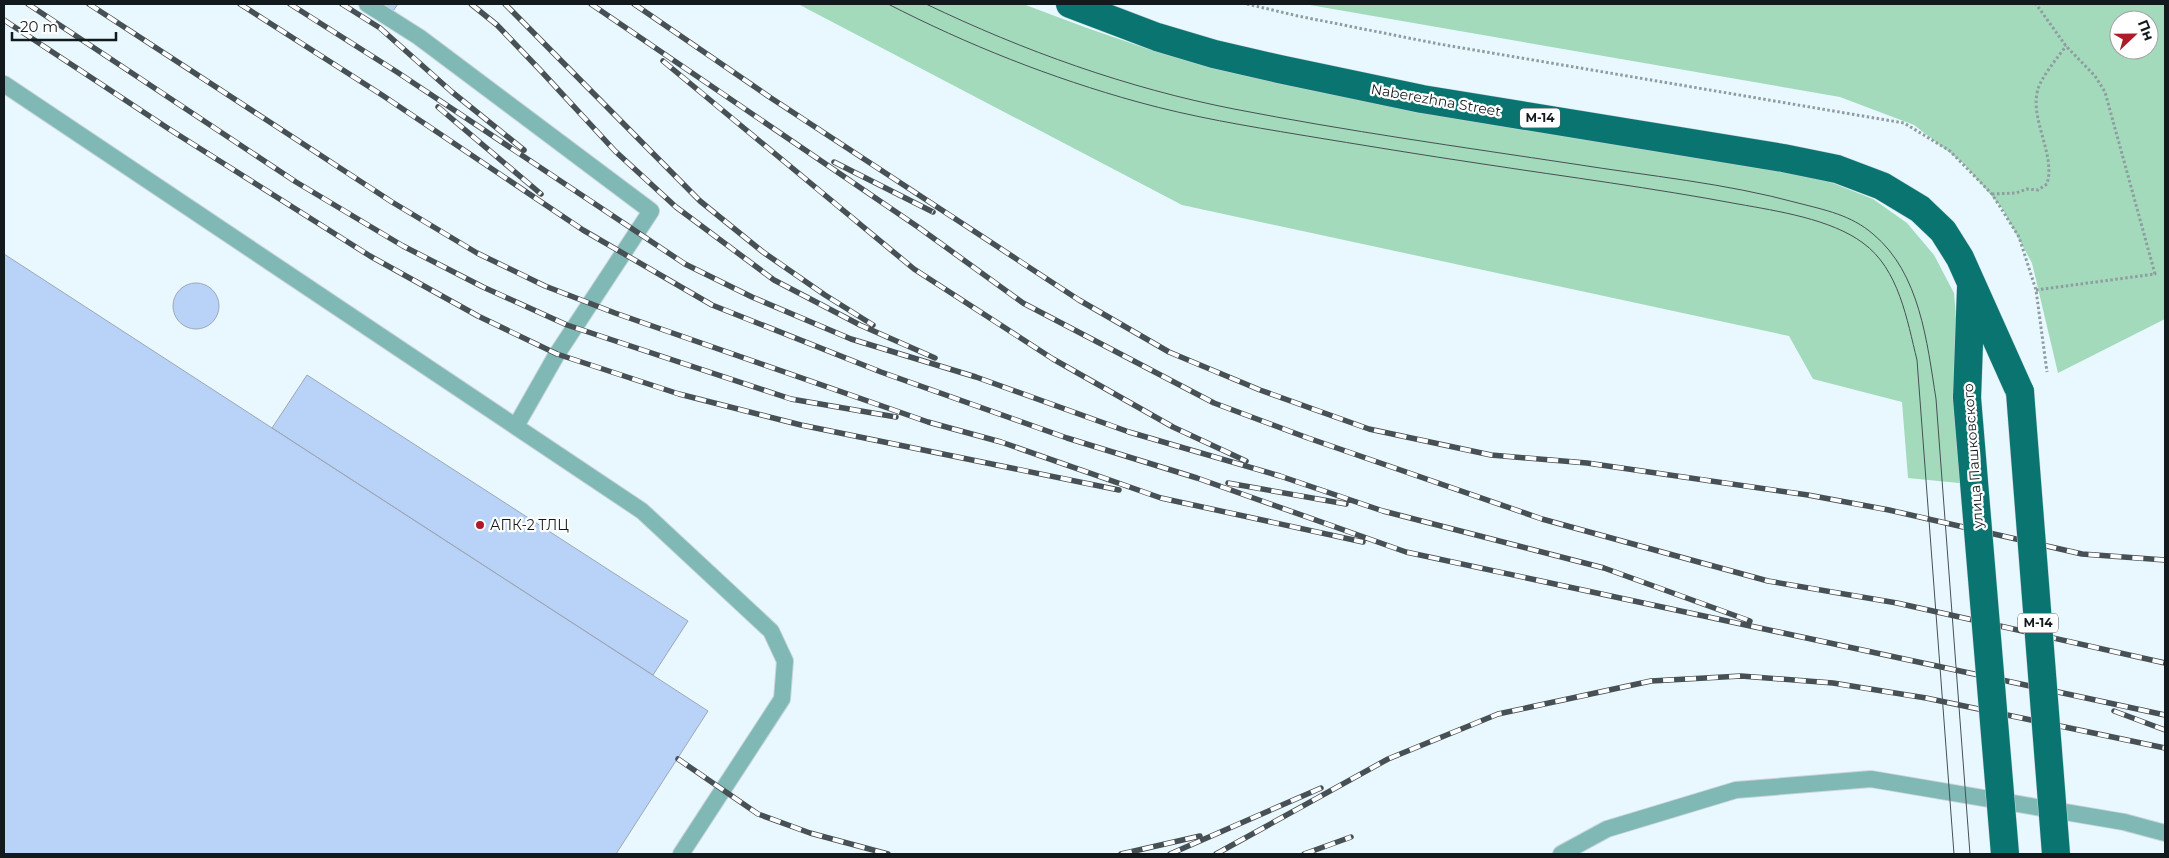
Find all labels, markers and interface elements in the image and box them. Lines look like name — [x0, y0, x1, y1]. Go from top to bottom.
scale bar — [12, 10, 116, 42]
north arrow — [2109, 10, 2159, 60]
text: 20 m — [20, 17, 58, 36]
text: Пн — [2134, 17, 2158, 43]
street label: Naberezhna Street — [1370, 80, 1503, 120]
road number: М-14 — [1520, 109, 1560, 128]
street label: улица Пашковского — [1959, 383, 1987, 530]
place label: АПК-2 ТЛЦ — [490, 516, 569, 534]
marker: АПК-2 ТЛЦ — [474, 519, 486, 531]
road number: М-14 — [2018, 614, 2058, 632]

